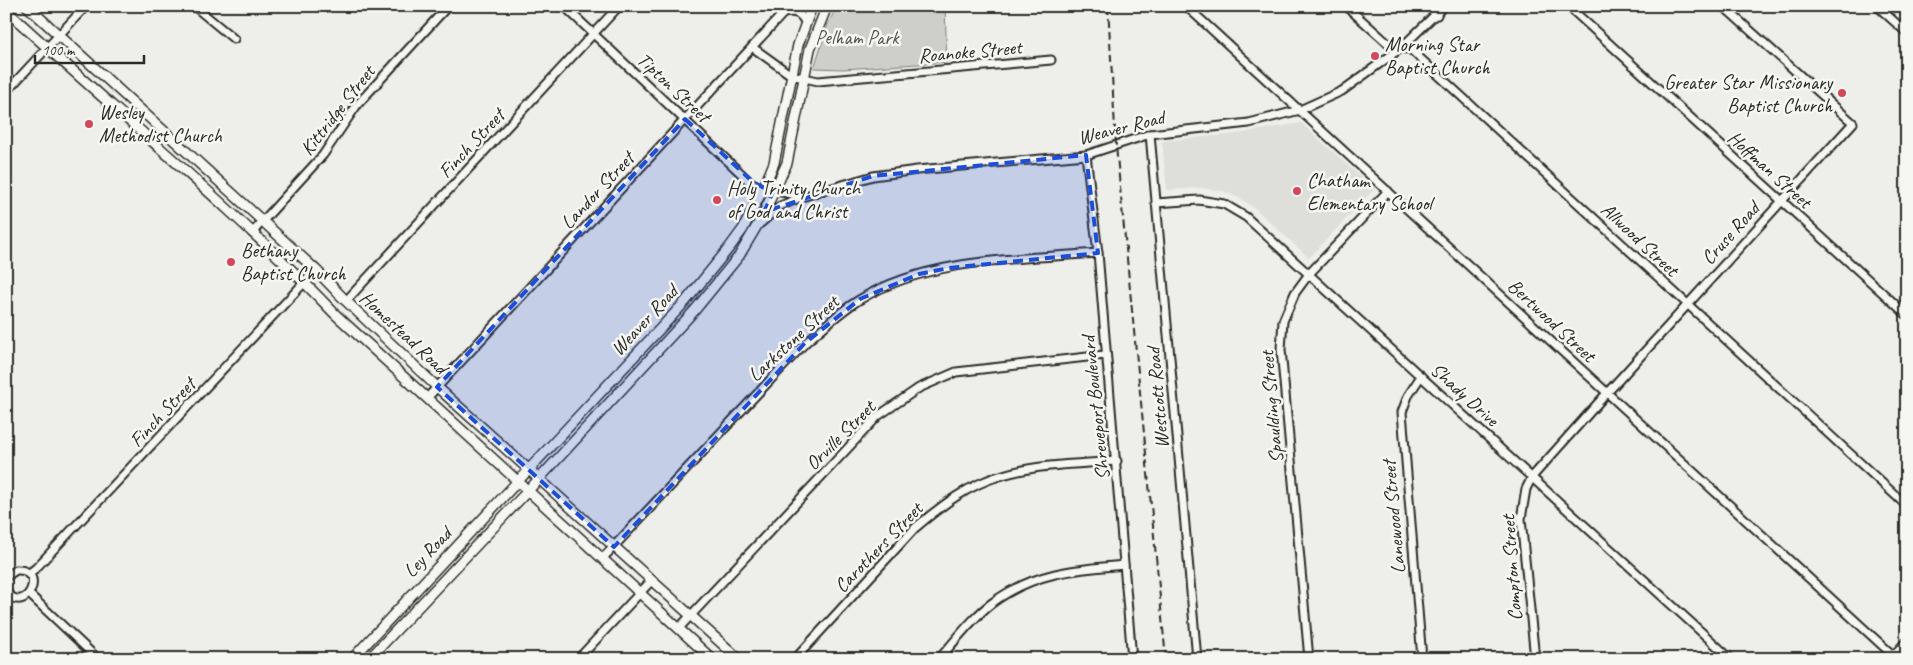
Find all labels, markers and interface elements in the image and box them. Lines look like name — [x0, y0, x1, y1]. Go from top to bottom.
park label: Pelham Park — [815, 25, 900, 50]
scale bar — [35, 32, 144, 64]
place label: Morning Star Baptist Church — [1385, 32, 1491, 80]
street label: Roanoke Street — [917, 34, 1025, 68]
text: 100 m — [42, 41, 76, 60]
street label: Tipton Street — [632, 47, 718, 130]
marker: Morning Star Baptist Church — [1369, 50, 1381, 62]
street label: Kittridge Street — [294, 58, 382, 160]
place label: Greater Star Missionary Baptist Church — [1664, 70, 1834, 118]
marker: Greater Star Missionary Baptist Church — [1836, 87, 1848, 99]
place label: Wesley Methodist Church — [99, 100, 223, 148]
street label: Finch Street — [433, 101, 512, 183]
street label: Weaver Road — [1076, 104, 1170, 150]
marker: Wesley Methodist Church — [83, 118, 95, 130]
street label: Hoffman Street — [1722, 125, 1819, 215]
street label: Landor Street — [555, 144, 642, 234]
place label: Chatham Elementary School — [1307, 168, 1435, 216]
place label: Holy Trinity Church of God and Christ — [727, 176, 862, 224]
marker: Chatham Elementary School — [1291, 185, 1303, 197]
marker: Holy Trinity Church of God and Christ — [711, 194, 723, 206]
street label: Cruse Road — [1696, 194, 1767, 270]
street label: Allwood Street — [1596, 197, 1685, 283]
place label: Bethany Baptist Church — [241, 238, 347, 286]
marker: Bethany Baptist Church — [225, 256, 237, 268]
street label: Bertwood Street — [1503, 273, 1603, 369]
street label: Weaver Road — [605, 277, 686, 361]
street label: Homestead Road — [355, 285, 455, 382]
street label: Larkstone Street — [742, 288, 846, 387]
street label: Shreveport Boulevard — [1075, 332, 1115, 481]
street label: Westcott Road — [1140, 343, 1174, 450]
street label: Spaulding Street — [1254, 347, 1289, 464]
street label: Shady Drive — [1425, 357, 1505, 433]
street label: Finch Street — [124, 370, 203, 452]
street label: Orville Street — [800, 393, 882, 476]
street label: Lanewood Street — [1376, 456, 1411, 575]
street label: Carothers Street — [829, 495, 930, 598]
street label: Compton Street — [1495, 512, 1528, 622]
street label: Ley Road — [398, 520, 459, 583]

